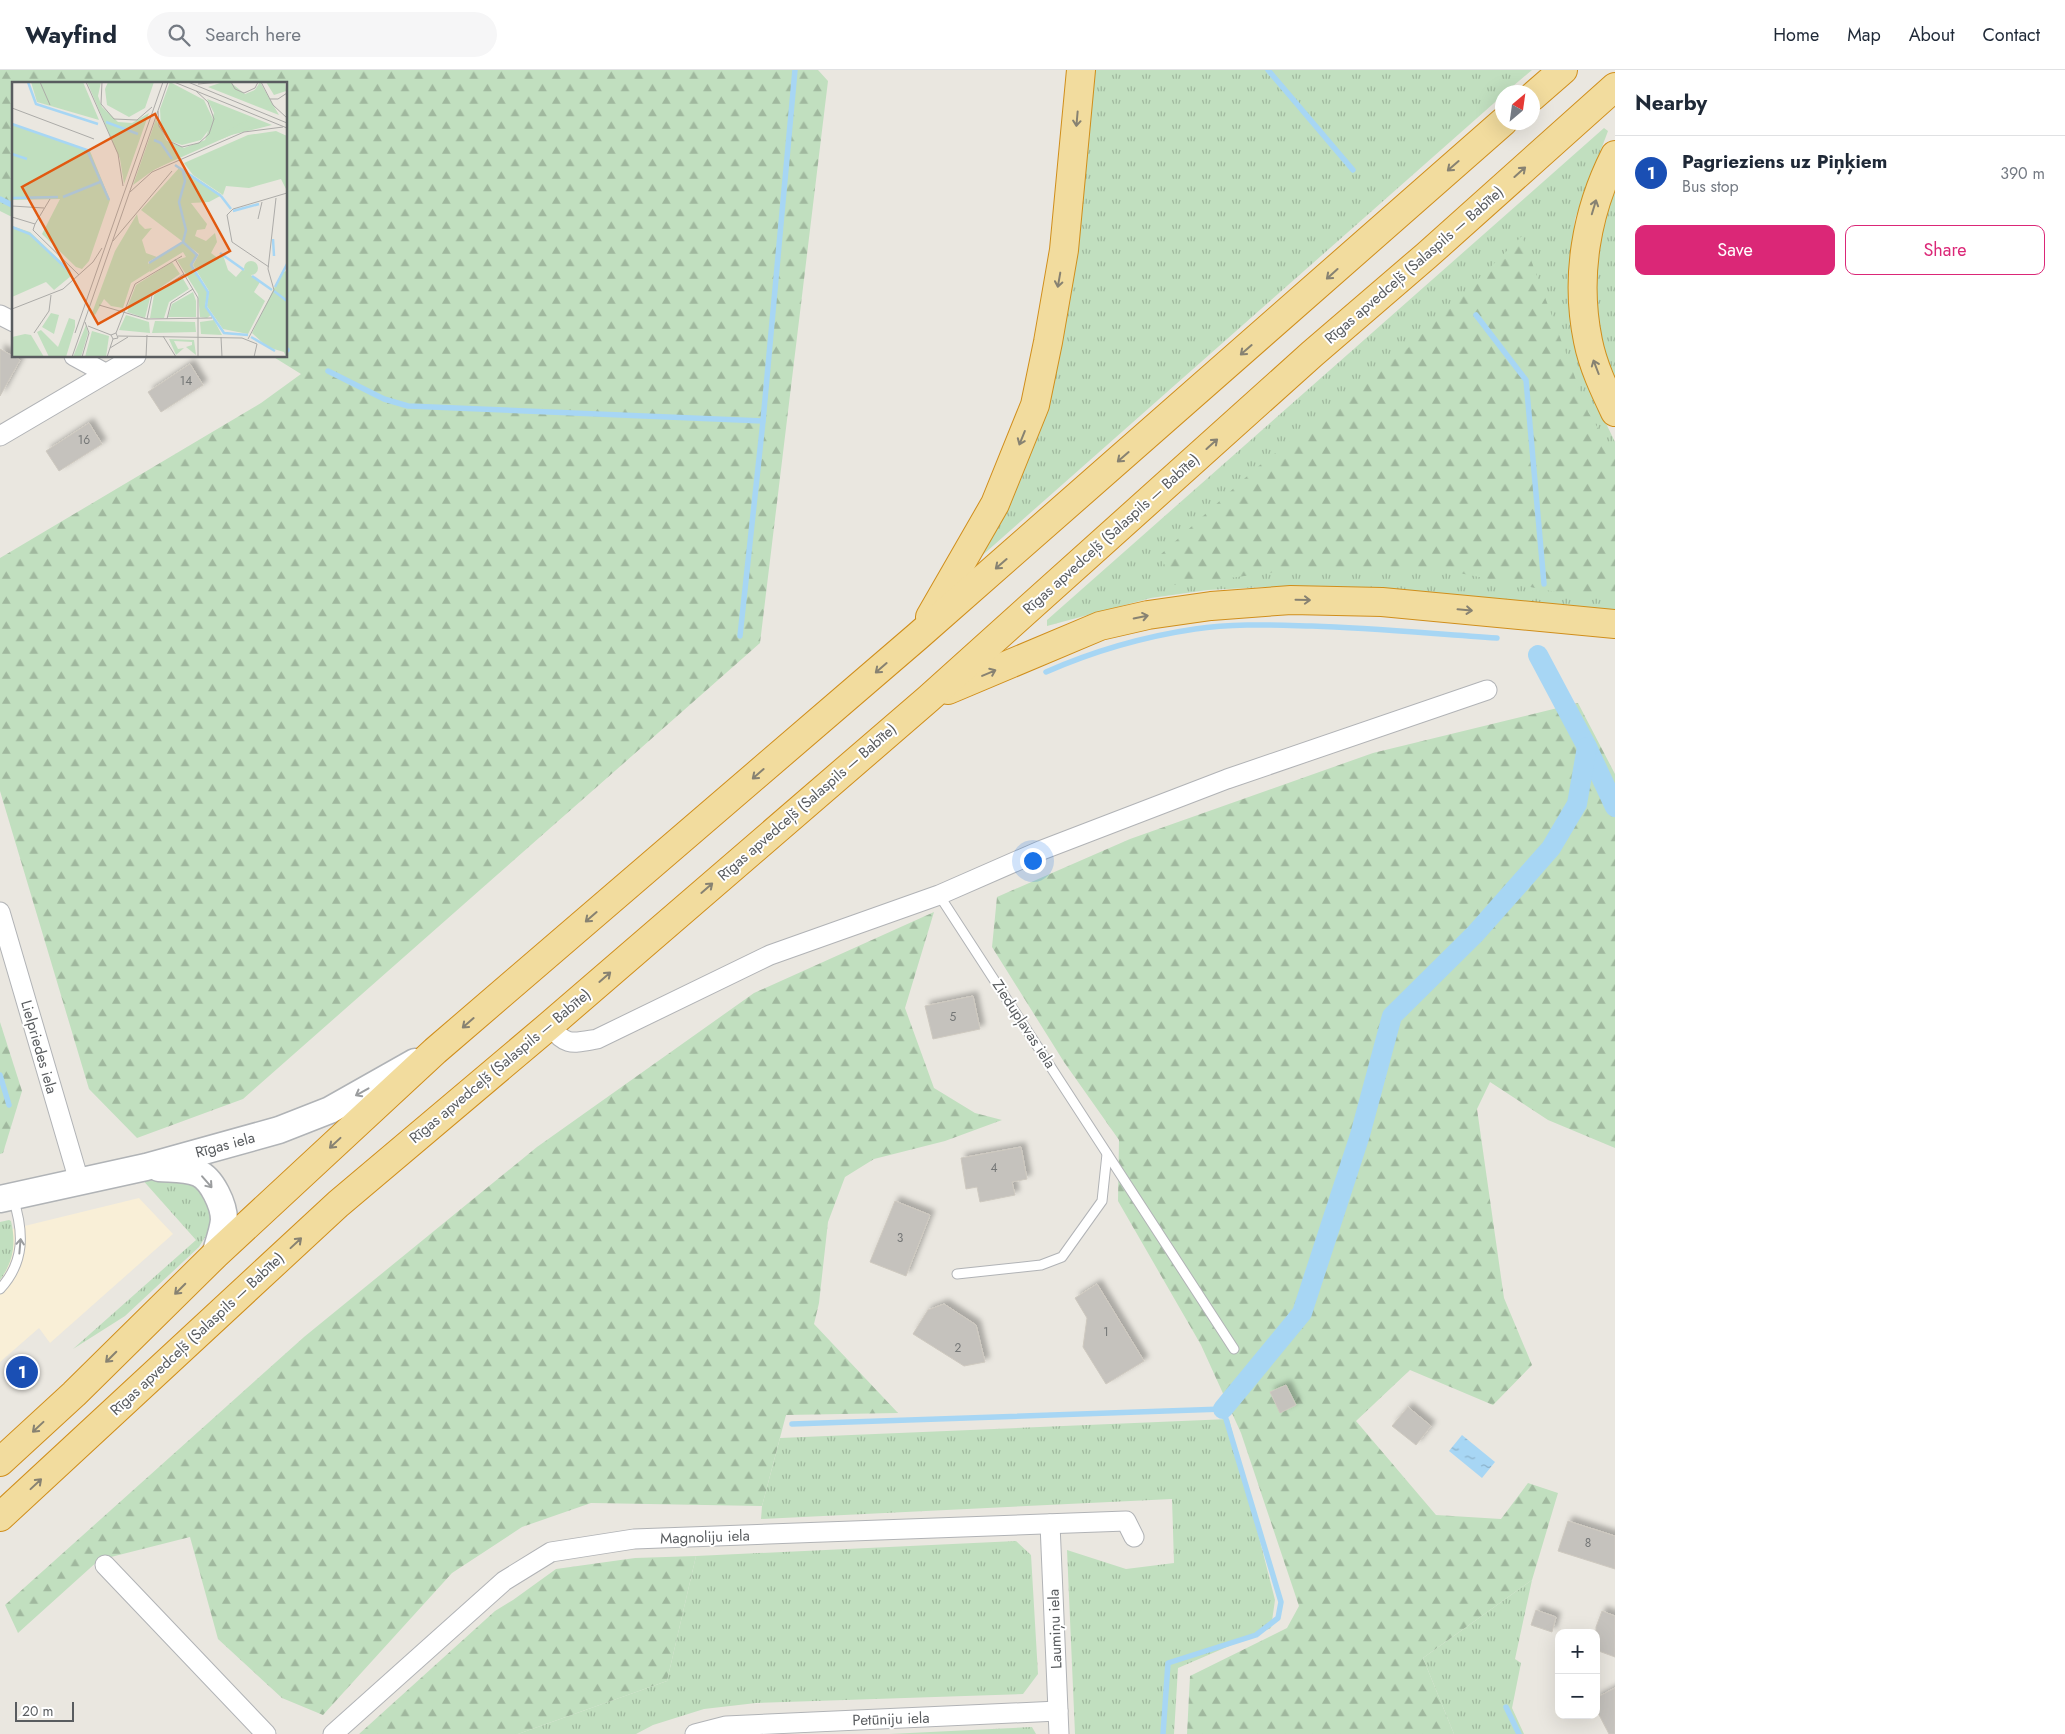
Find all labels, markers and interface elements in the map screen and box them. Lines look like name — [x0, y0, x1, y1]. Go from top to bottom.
search box — [147, 12, 497, 57]
text: Wayfind — [25, 17, 117, 52]
icon: search — [165, 21, 193, 49]
text: Search here — [205, 21, 301, 48]
text: Home — [1773, 22, 1819, 48]
text: Map — [1847, 22, 1881, 48]
text: About — [1909, 22, 1954, 48]
text: Contact — [1982, 22, 2040, 48]
inset map — [12, 82, 288, 358]
north arrow — [1495, 85, 1540, 130]
text: Nearby — [1635, 88, 1707, 118]
one-way arrow — [1073, 110, 1082, 126]
text: Pagrieziens uz Piņķiem — [1682, 148, 1887, 175]
one-way arrow — [1447, 160, 1460, 172]
text: 1 — [1647, 162, 1655, 185]
text: 390 m — [2000, 162, 2045, 185]
one-way arrow — [1514, 166, 1527, 178]
text: Bus stop — [1682, 175, 1739, 198]
street label: Rīgas apvedceļš (Salaspils — Babīte) — [1320, 181, 1508, 349]
one-way arrow — [1589, 200, 1599, 216]
button: Save — [1635, 225, 1835, 275]
button: Share — [1845, 225, 2045, 275]
one-way arrow — [1325, 268, 1338, 280]
one-way arrow — [1054, 272, 1064, 288]
one-way arrow — [1239, 344, 1252, 356]
one-way arrow — [1591, 360, 1600, 375]
house number: 14 — [180, 372, 192, 390]
one-way arrow — [1016, 430, 1025, 445]
house number: 16 — [78, 431, 90, 449]
one-way arrow — [1206, 438, 1219, 450]
street label: Rīgas apvedceļš (Salaspils — Babīte) — [1018, 449, 1204, 619]
one-way arrow — [1117, 451, 1130, 463]
one-way arrow — [995, 558, 1008, 569]
one-way arrow — [1294, 595, 1310, 605]
one-way arrow — [1456, 606, 1472, 615]
one-way arrow — [1133, 611, 1149, 621]
one-way arrow — [875, 662, 888, 674]
one-way arrow — [981, 667, 996, 677]
street label: Rīgas apvedceļš (Salaspils — Babīte) — [713, 718, 901, 886]
one-way arrow — [752, 768, 765, 779]
your location — [1020, 848, 1046, 874]
one-way arrow — [700, 883, 713, 894]
one-way arrow — [585, 911, 598, 923]
one-way arrow — [598, 971, 611, 982]
street label: Ziedupļavas iela — [987, 975, 1061, 1073]
street label: Rīgas apvedceļš (Salaspils — Babīte) — [405, 983, 595, 1149]
street label: Lielpriedes iela — [15, 998, 63, 1096]
house number: 5 — [950, 1008, 957, 1026]
one-way arrow — [462, 1017, 475, 1028]
one-way arrow — [355, 1087, 370, 1097]
street label: Rīgas iela — [193, 1126, 257, 1164]
one-way arrow — [329, 1137, 342, 1149]
house number: 4 — [991, 1159, 998, 1177]
one-way arrow — [202, 1176, 213, 1189]
house number: 3 — [897, 1229, 904, 1247]
one-way arrow — [290, 1237, 303, 1249]
one-way arrow — [15, 1238, 24, 1254]
street label: Rīgas apvedceļš (Salaspils — Babīte) — [105, 1247, 289, 1421]
one-way arrow — [174, 1283, 186, 1295]
house number: 1 — [1103, 1323, 1109, 1341]
house number: 2 — [955, 1339, 962, 1357]
one-way arrow — [105, 1351, 117, 1363]
pin: 1 — [6, 1353, 38, 1391]
one-way arrow — [31, 1421, 44, 1433]
one-way arrow — [29, 1478, 42, 1490]
street label: Magnoliju iela — [660, 1524, 750, 1550]
house number: 8 — [1585, 1534, 1591, 1552]
street label: Laumiņu iela — [1043, 1589, 1067, 1669]
map controls — [1555, 1629, 1600, 1719]
button: + — [1555, 1629, 1600, 1674]
button: − — [1555, 1674, 1600, 1719]
scale bar — [15, 1699, 74, 1722]
text: 20 m — [22, 1701, 54, 1721]
street label: Petūniju iela — [852, 1707, 930, 1731]

